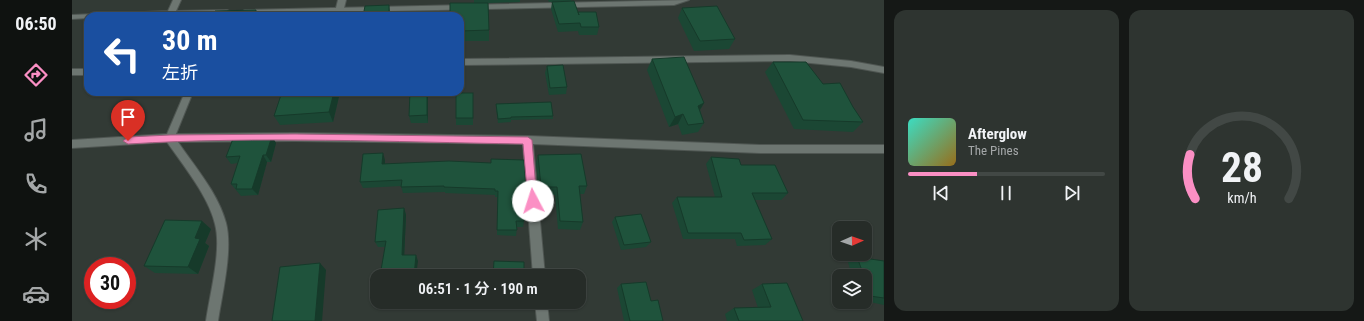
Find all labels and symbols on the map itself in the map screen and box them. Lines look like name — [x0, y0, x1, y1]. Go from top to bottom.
pin — [111, 100, 145, 141]
position arrow — [512, 180, 554, 222]
north arrow — [832, 221, 872, 261]
speed limit sign: 30 — [84, 257, 136, 309]

